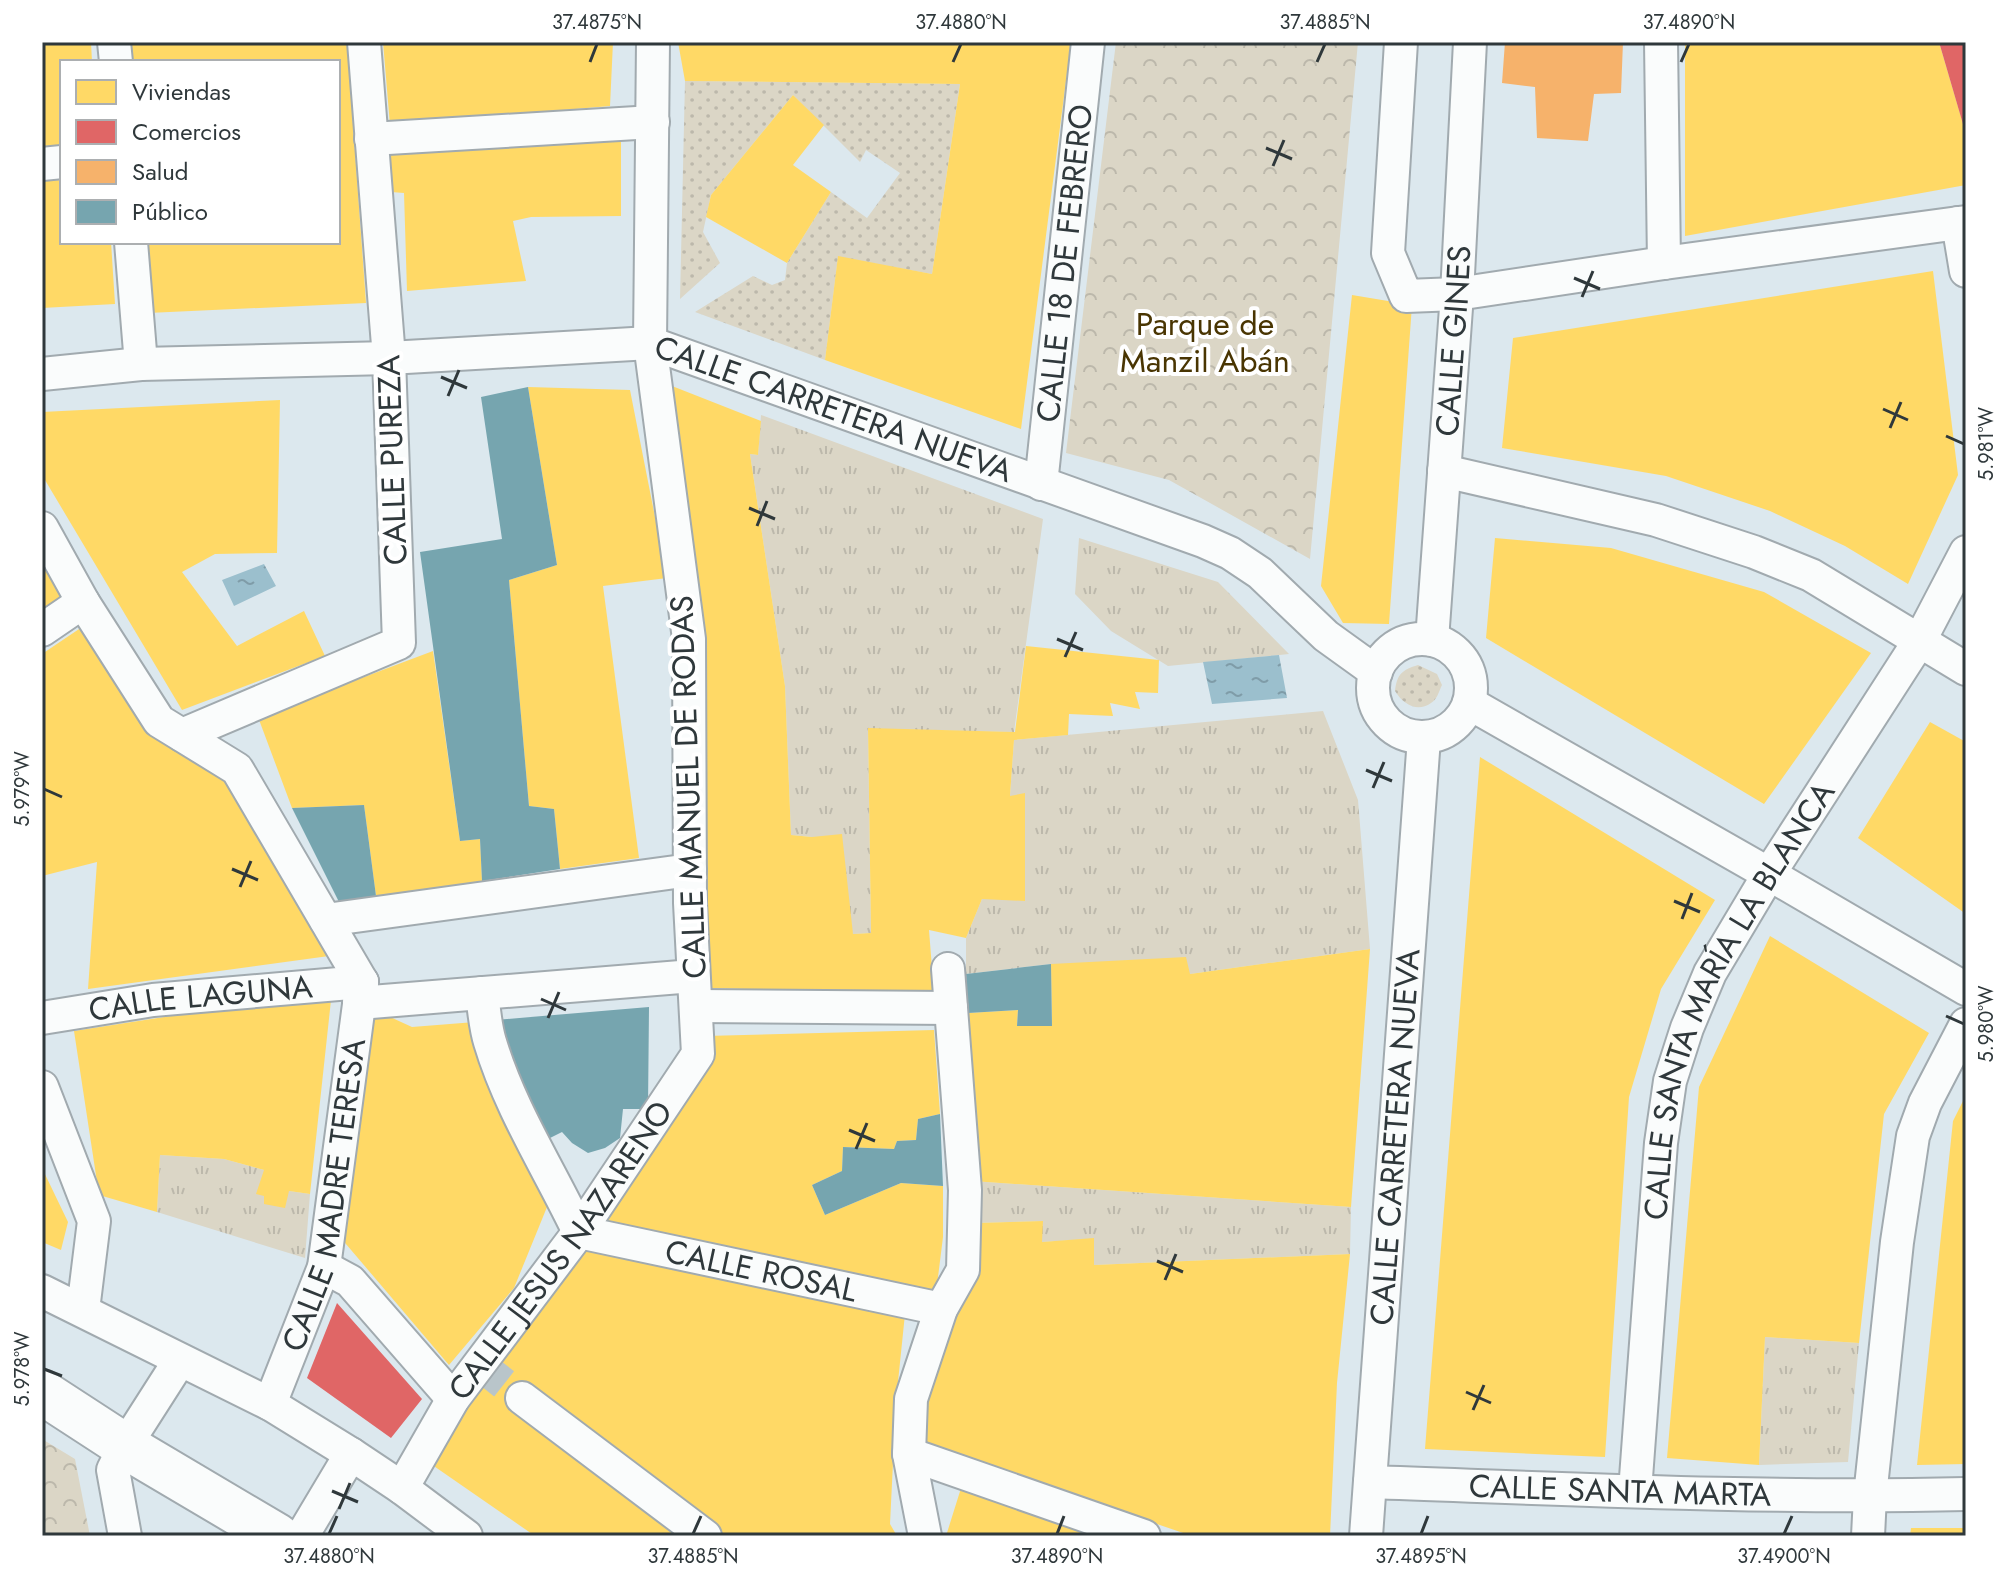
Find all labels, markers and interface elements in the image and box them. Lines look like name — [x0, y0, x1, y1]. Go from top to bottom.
text: 37.4875°N — [552, 8, 642, 37]
text: 37.4880°N — [915, 8, 1007, 37]
text: 37.4885°N — [1280, 8, 1370, 37]
text: 37.4890°N — [1643, 8, 1735, 37]
legend — [60, 60, 340, 244]
text: Viviendas — [132, 74, 231, 109]
street label: CALLE 18 DE FEBRERO — [1025, 102, 1104, 424]
text: Comercios — [132, 114, 241, 149]
text: Salud — [132, 154, 189, 189]
text: Público — [132, 194, 208, 229]
street label: CALLE GINES — [1424, 244, 1482, 438]
park label: Parque de Manzil Abán — [1120, 301, 1290, 384]
street label: CALLE CARRETERA NUEVA — [648, 323, 1019, 494]
street label: CALLE PUREZA — [365, 354, 419, 566]
text: 5.981°W — [1972, 407, 2001, 481]
street label: CALLE MANUEL DE RODAS — [658, 594, 718, 980]
text: 5.979°W — [8, 751, 37, 827]
street label: CALLE SANTA MARÍA LA BLANCA — [1632, 773, 1846, 1221]
street label: CALLE CARRETERA NUEVA — [1358, 947, 1432, 1327]
street label: CALLE LAGUNA — [85, 963, 314, 1033]
text: 5.980°W — [1972, 985, 2001, 1063]
street label: CALLE MADRE TERESA — [270, 1036, 377, 1358]
street label: CALLE JESUS NAZARENO — [437, 1092, 683, 1410]
street label: CALLE ROSAL — [661, 1228, 862, 1314]
text: 5.978°W — [8, 1331, 37, 1406]
street label: CALLE SANTA MARTA — [1468, 1463, 1771, 1518]
text: 37.4880°N — [283, 1542, 375, 1571]
text: 37.4885°N — [648, 1542, 738, 1571]
text: 37.4890°N — [1011, 1542, 1103, 1571]
text: 37.4895°N — [1375, 1542, 1467, 1571]
text: 37.4900°N — [1737, 1542, 1831, 1571]

